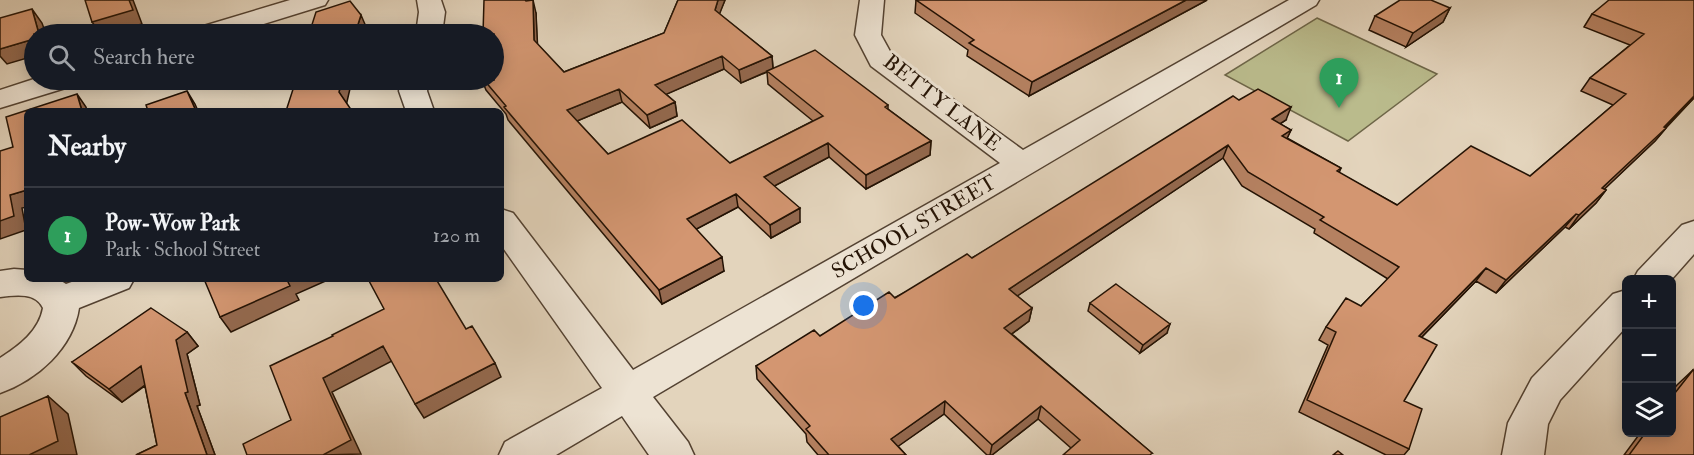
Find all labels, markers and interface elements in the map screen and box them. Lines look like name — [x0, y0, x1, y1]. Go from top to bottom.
search box — [24, 24, 504, 90]
icon: search — [45, 41, 78, 74]
text: Search here — [93, 43, 195, 71]
street label: BETTY LANE — [878, 49, 1006, 157]
pin: 1 — [1320, 58, 1358, 108]
text: Nearby — [48, 131, 126, 163]
street label: SCHOOL STREET — [827, 169, 1002, 285]
text: Pow-Wow Park — [105, 209, 240, 237]
text: 1 — [64, 223, 71, 248]
text: 120 m — [433, 223, 480, 248]
text: Park · School Street — [105, 237, 260, 262]
map controls — [1622, 275, 1676, 437]
button: + — [1622, 275, 1676, 329]
your location — [849, 291, 878, 320]
button: − — [1622, 329, 1676, 383]
button: layers — [1622, 383, 1676, 437]

